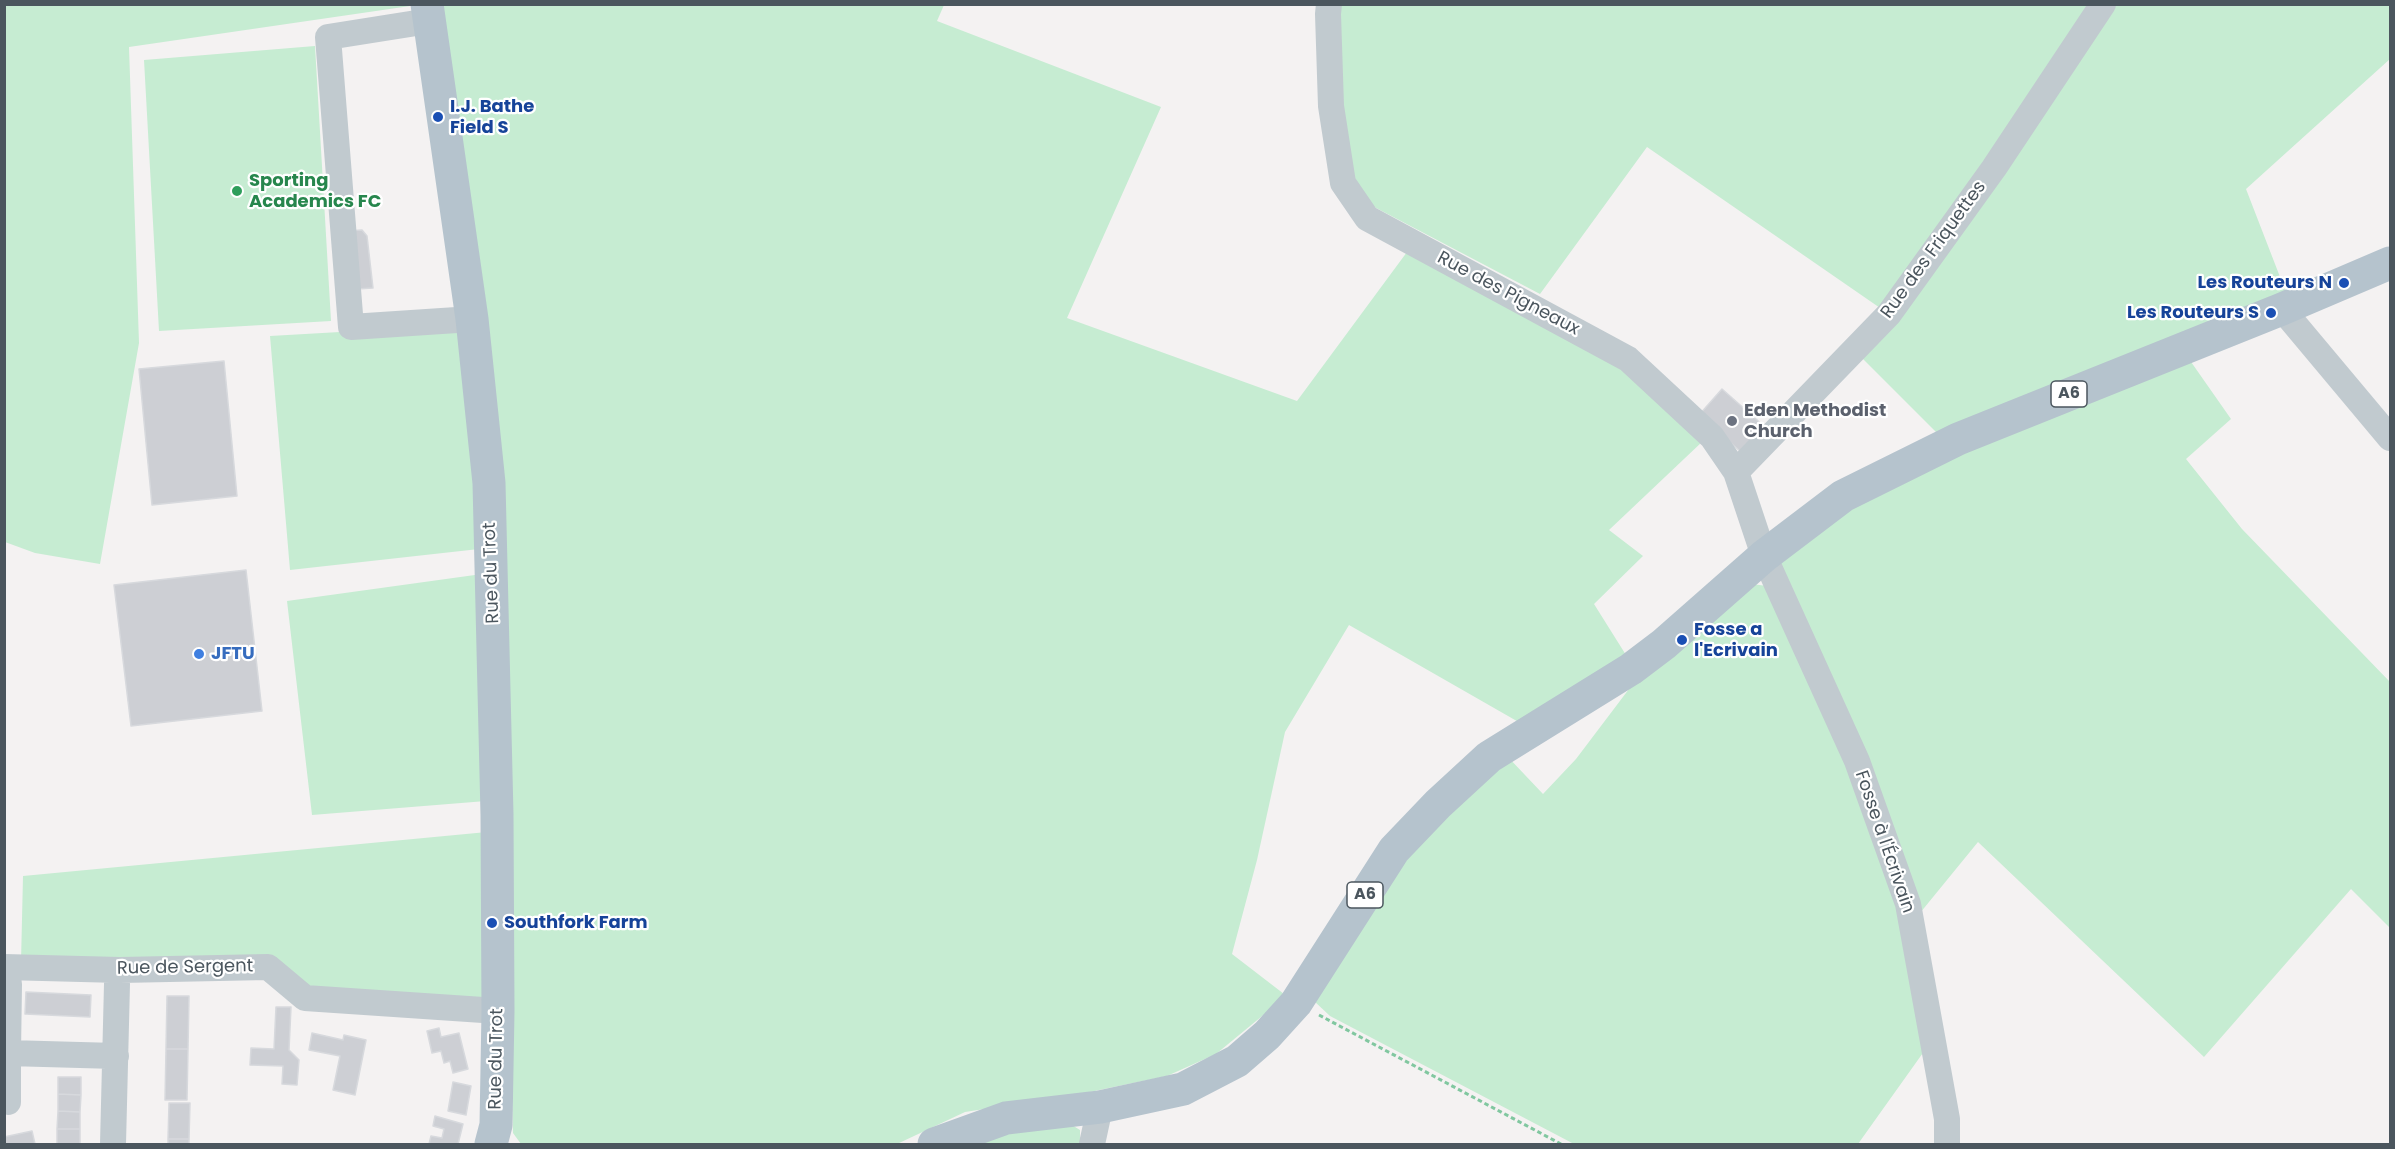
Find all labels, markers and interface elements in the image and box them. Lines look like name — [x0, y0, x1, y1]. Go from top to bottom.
place label: I.J. Bathe Field S — [450, 96, 534, 138]
marker: I.J. Bathe Field S — [431, 110, 445, 124]
place label: Sporting Academics FC — [249, 170, 381, 213]
street label: Rue des Friquettes — [1877, 177, 1991, 323]
marker: Sporting Academics FC — [230, 184, 244, 198]
street label: Rue des Pigneaux — [1433, 247, 1583, 341]
place label: Les Routeurs N — [2198, 272, 2332, 294]
marker: Les Routeurs N — [2337, 276, 2351, 290]
place label: Les Routeurs S — [2127, 302, 2259, 324]
marker: Les Routeurs S — [2264, 306, 2278, 320]
road number: A6 — [2051, 381, 2087, 407]
place label: Eden Methodist Church — [1744, 400, 1886, 442]
marker: Eden Methodist Church — [1725, 414, 1739, 428]
street label: Rue du Trot — [479, 522, 505, 624]
place label: Fosse a l'Ecrivain — [1694, 619, 1778, 662]
marker: Fosse a l'Ecrivain — [1675, 633, 1689, 647]
place label: JFTU — [211, 643, 255, 665]
marker: JFTU — [192, 647, 206, 661]
street label: Fosse à l'Écrivain — [1850, 768, 1918, 916]
road number: A6 — [1347, 882, 1383, 908]
place label: Southfork Farm — [504, 912, 648, 934]
marker: Southfork Farm — [485, 916, 499, 930]
street label: Rue de Sergent — [117, 956, 253, 980]
street label: Rue du Trot — [485, 1008, 509, 1110]

